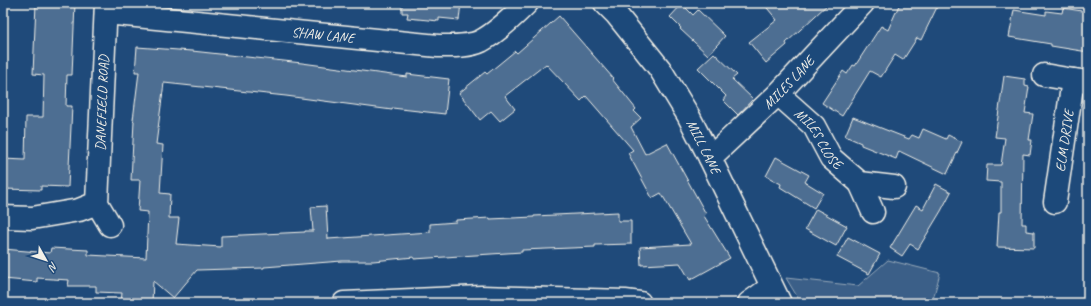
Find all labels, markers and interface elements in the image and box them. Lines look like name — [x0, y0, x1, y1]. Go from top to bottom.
street label: SHAW LANE — [291, 23, 357, 46]
street label: MILES LANE — [759, 51, 819, 112]
street label: DANEFIELD ROAD — [92, 53, 112, 151]
street label: MILES CLOSE — [791, 104, 847, 173]
street label: ELM DRIVE — [1051, 106, 1077, 173]
street label: MILL LANE — [683, 116, 726, 178]
north arrow — [26, 240, 66, 280]
text: N — [45, 259, 61, 275]

